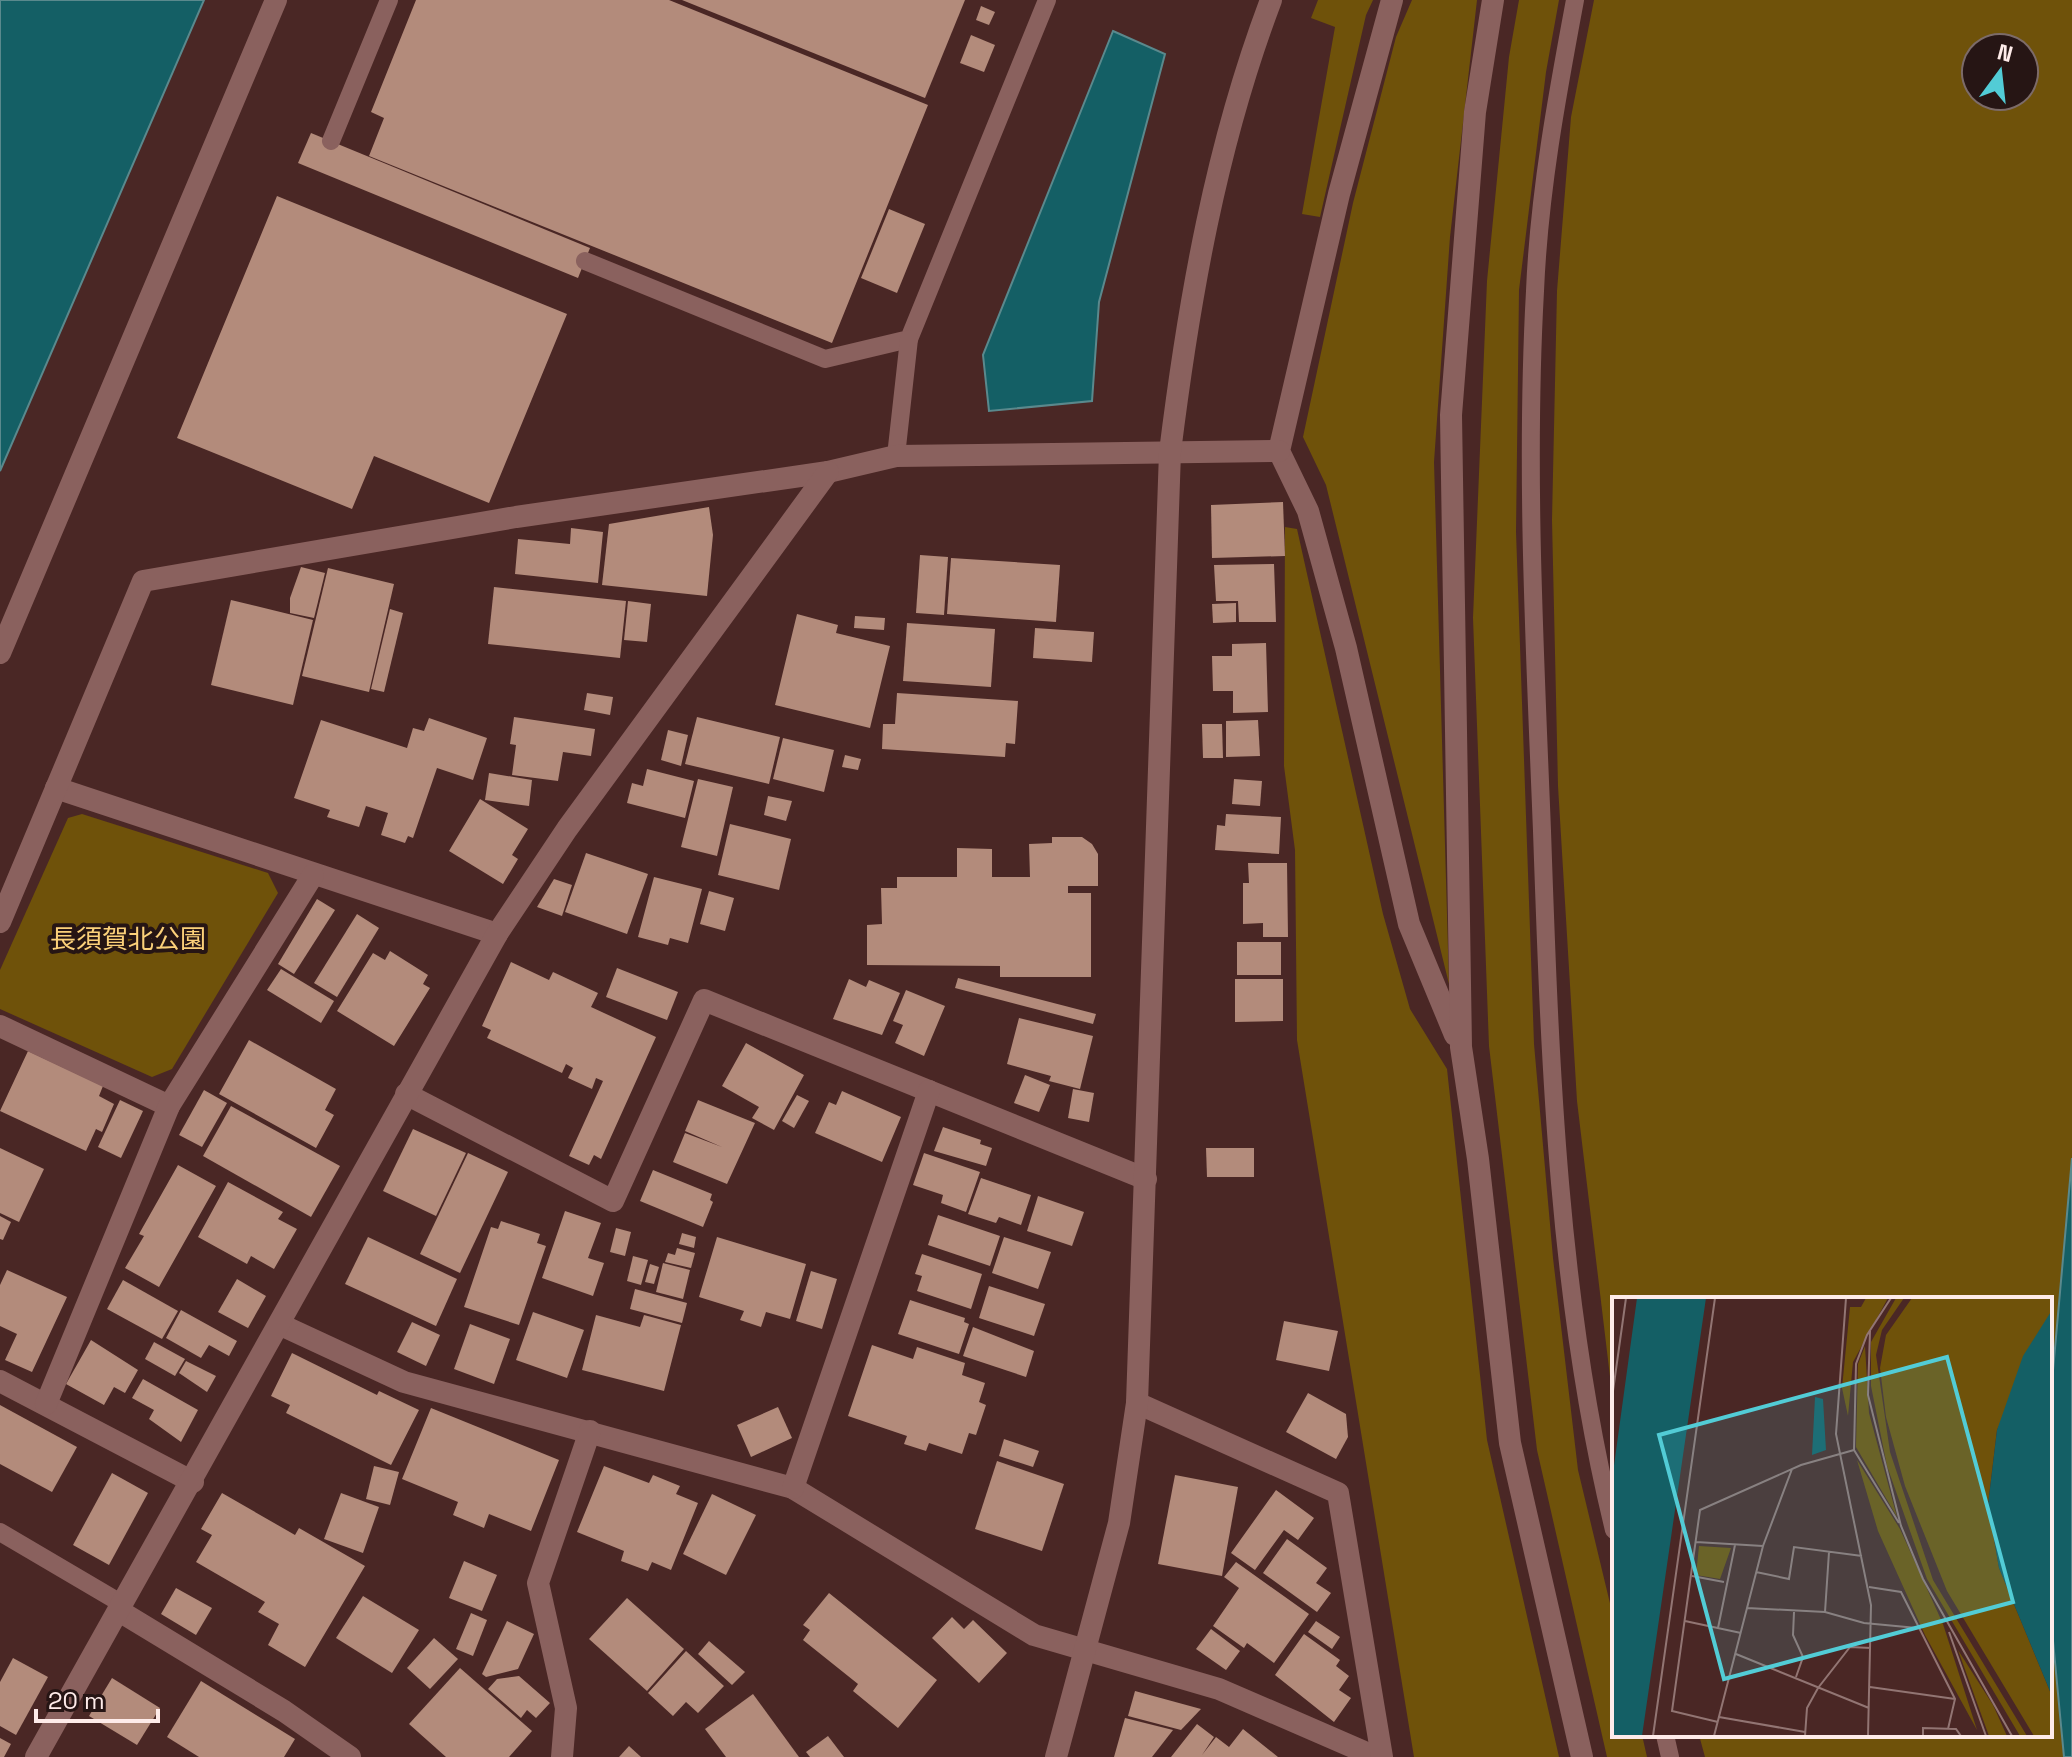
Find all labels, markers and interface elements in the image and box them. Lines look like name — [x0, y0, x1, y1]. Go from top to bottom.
north arrow — [1960, 32, 2040, 112]
text: N — [1994, 37, 2016, 68]
park label: 長須賀北公園 — [50, 922, 206, 956]
inset map — [1612, 1297, 2052, 1737]
scale bar — [36, 1673, 158, 1723]
text: 20 m — [48, 1685, 105, 1716]

